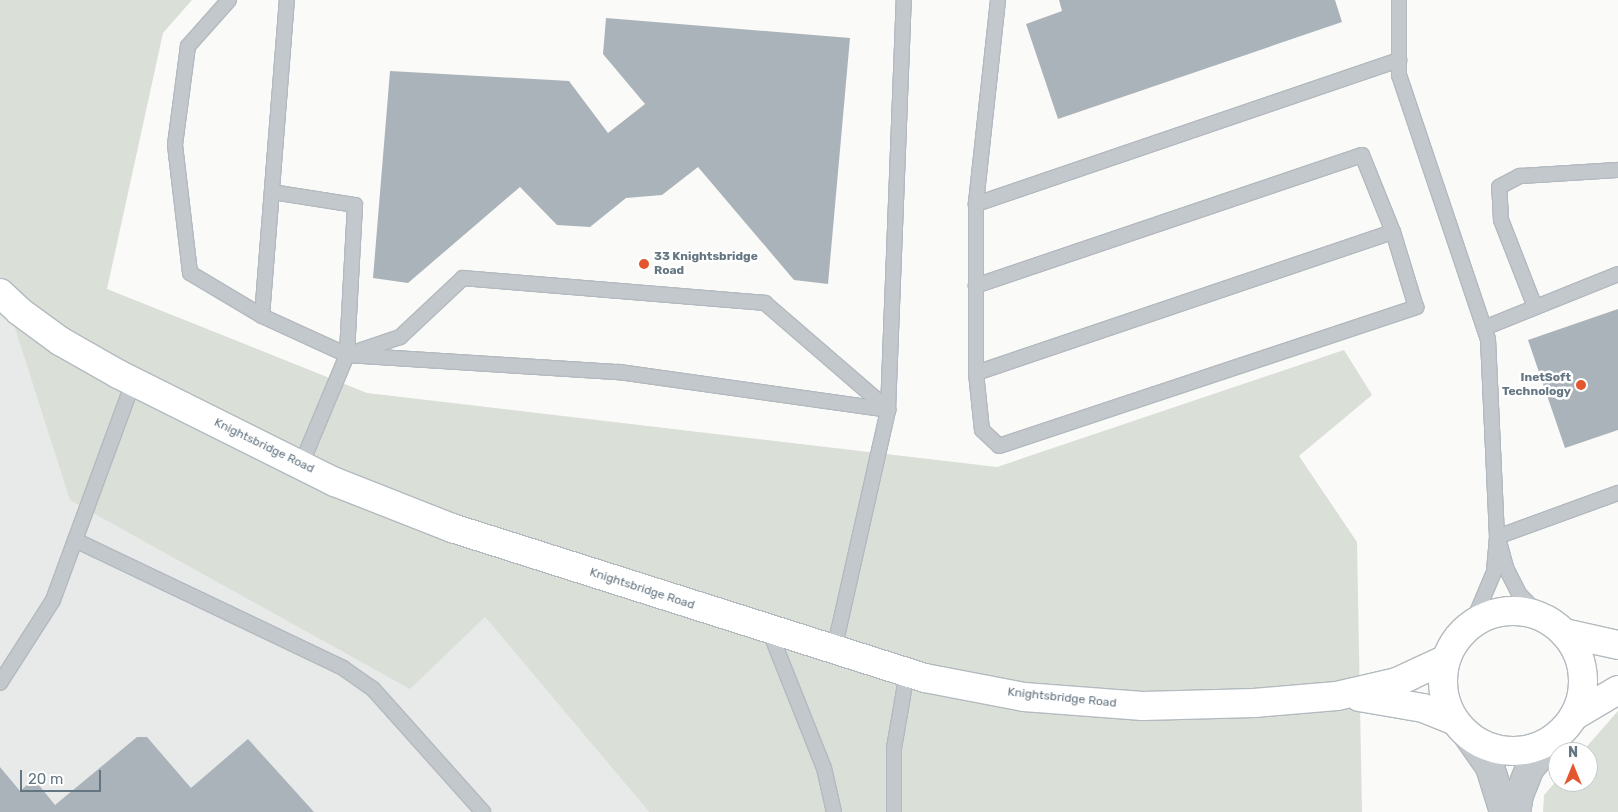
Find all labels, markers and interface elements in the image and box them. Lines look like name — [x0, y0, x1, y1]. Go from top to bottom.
place label: 33 Knightsbridge Road — [654, 250, 758, 278]
marker: 33 Knightsbridge Road — [638, 258, 650, 270]
place label: InetSoft Technology — [1502, 371, 1571, 399]
marker: InetSoft Technology — [1575, 379, 1587, 391]
street label: Knightsbridge Road — [212, 416, 316, 476]
street label: Knightsbridge Road — [588, 565, 696, 613]
street label: Knightsbridge Road — [1007, 685, 1117, 711]
north arrow — [1548, 742, 1598, 792]
text: N — [1568, 744, 1578, 761]
scale bar — [22, 760, 104, 792]
text: 20 m — [28, 770, 63, 788]

